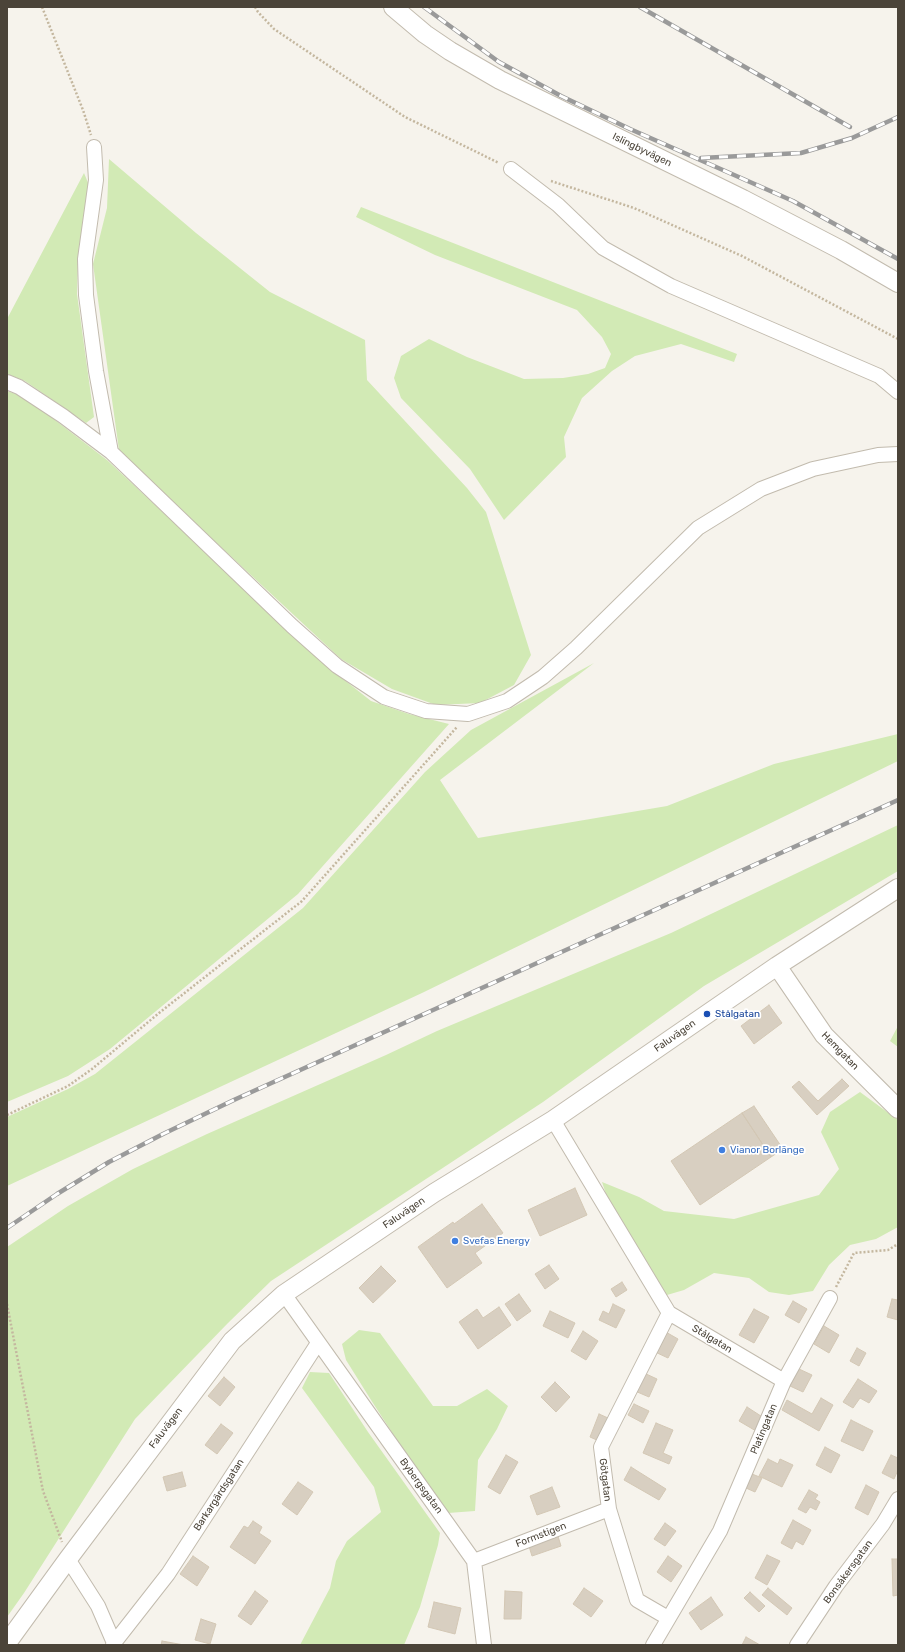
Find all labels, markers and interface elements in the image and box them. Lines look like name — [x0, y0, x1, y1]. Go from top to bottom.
street label: Islingbyvägen — [610, 130, 674, 170]
place label: Stålgatan — [715, 1008, 760, 1020]
marker: Stålgatan — [702, 1009, 712, 1019]
street label: Faluvägen — [652, 1017, 698, 1055]
street label: Hemgatan — [819, 1029, 861, 1073]
place label: Vianor Borlänge — [730, 1144, 804, 1156]
marker: Vianor Borlänge — [717, 1145, 727, 1155]
street label: Faluvägen — [381, 1195, 427, 1231]
place label: Svefas Energy — [463, 1235, 530, 1247]
marker: Svefas Energy — [450, 1236, 460, 1246]
street label: Stålgatan — [690, 1322, 734, 1356]
street label: Platingatan — [748, 1402, 780, 1456]
street label: Faluvägen — [147, 1405, 185, 1451]
street label: Bybergsgatan — [397, 1456, 445, 1516]
street label: Barkargärdsgatan — [191, 1457, 247, 1533]
street label: Götgatan — [596, 1458, 614, 1502]
street label: Formstigen — [514, 1520, 568, 1550]
street label: Bonsåkersgatan — [821, 1538, 875, 1606]

